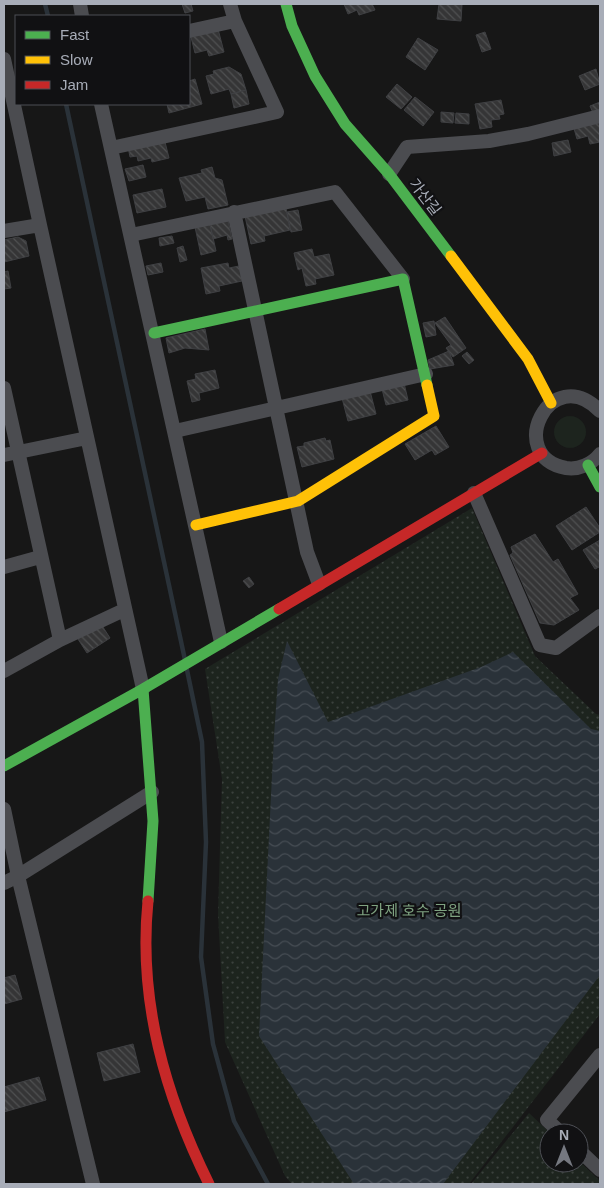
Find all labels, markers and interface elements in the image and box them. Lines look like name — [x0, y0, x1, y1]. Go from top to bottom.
legend — [15, 15, 190, 105]
text: Fast — [60, 26, 90, 43]
text: Slow — [60, 51, 93, 68]
text: Jam — [60, 76, 88, 93]
street label: 가산길 — [406, 175, 445, 218]
park label: 고가제 호수 공원 — [357, 902, 461, 919]
north arrow — [539, 1123, 589, 1173]
text: N — [559, 1127, 569, 1143]

